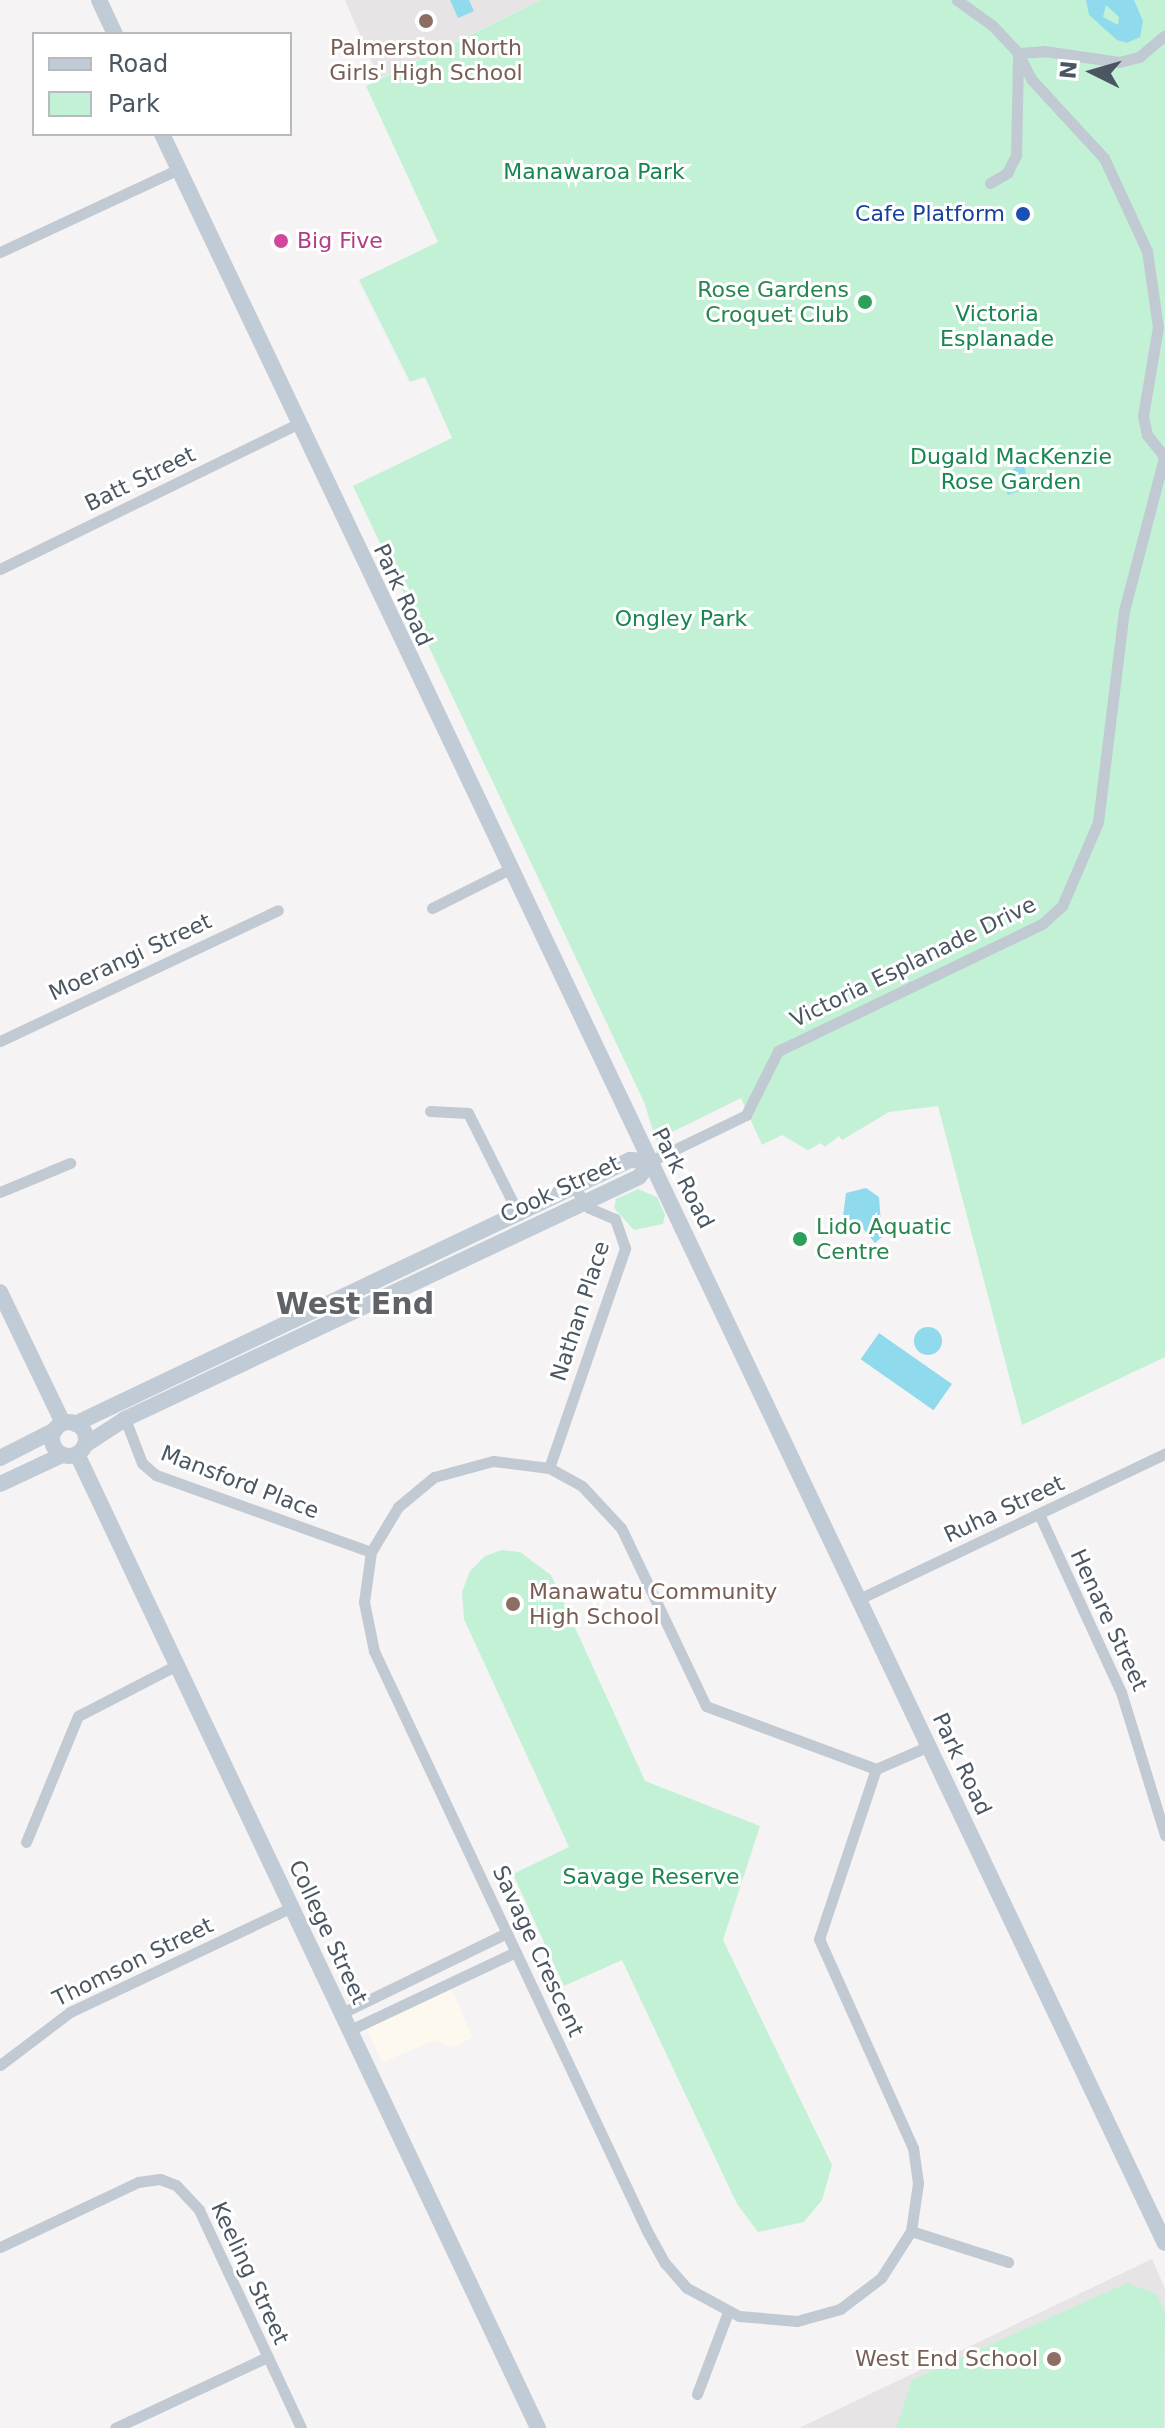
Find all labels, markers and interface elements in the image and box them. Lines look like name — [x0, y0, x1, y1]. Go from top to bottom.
marker: Palmerston North Girls' High School — [417, 12, 435, 30]
legend — [32, 32, 292, 136]
north arrow — [1053, 32, 1133, 112]
place label: Palmerston North Girls' High School — [329, 34, 523, 86]
text: Road — [108, 50, 168, 78]
text: N — [1055, 60, 1082, 80]
text: Park — [108, 90, 160, 118]
park label: Manawaroa Park — [503, 159, 685, 185]
place label: Cafe Platform — [855, 201, 1005, 227]
marker: Cafe Platform — [1012, 203, 1034, 225]
place label: Big Five — [297, 228, 383, 254]
marker: Big Five — [272, 232, 290, 250]
place label: Rose Gardens Croquet Club — [697, 276, 849, 328]
marker: Rose Gardens Croquet Club — [856, 293, 874, 311]
park label: Victoria Esplanade — [940, 300, 1054, 352]
street label: Batt Street — [80, 441, 200, 517]
park label: Dugald MacKenzie Rose Garden — [910, 443, 1112, 494]
street label: Park Road — [368, 540, 438, 650]
park label: Ongley Park — [615, 606, 747, 632]
street label: Victoria Esplanade Drive — [786, 891, 1040, 1033]
street label: Moerangi Street — [45, 908, 215, 1006]
street label: Park Road — [646, 1123, 720, 1233]
street label: Cook Street — [496, 1150, 624, 1228]
place label: Lido Aquatic Centre — [816, 1213, 952, 1264]
marker: Lido Aquatic Centre — [791, 1230, 809, 1248]
street label: Nathan Place — [545, 1238, 615, 1384]
district label: West End — [276, 1286, 434, 1322]
street label: Mansford Place — [157, 1440, 323, 1524]
street label: Ruha Street — [940, 1470, 1068, 1548]
street label: Henare Street — [1065, 1545, 1153, 1695]
place label: Manawatu Community High School — [529, 1578, 777, 1630]
marker: Manawatu Community High School — [504, 1595, 522, 1613]
street label: Park Road — [927, 1709, 997, 1819]
street label: College Street — [283, 1856, 373, 2008]
street label: Savage Crescent — [487, 1861, 589, 2041]
park label: Savage Reserve — [563, 1864, 739, 1890]
street label: Thomson Street — [49, 1912, 217, 2012]
street label: Keeling Street — [205, 2197, 295, 2349]
place label: West End School — [855, 2346, 1038, 2372]
marker: West End School — [1045, 2350, 1063, 2368]

